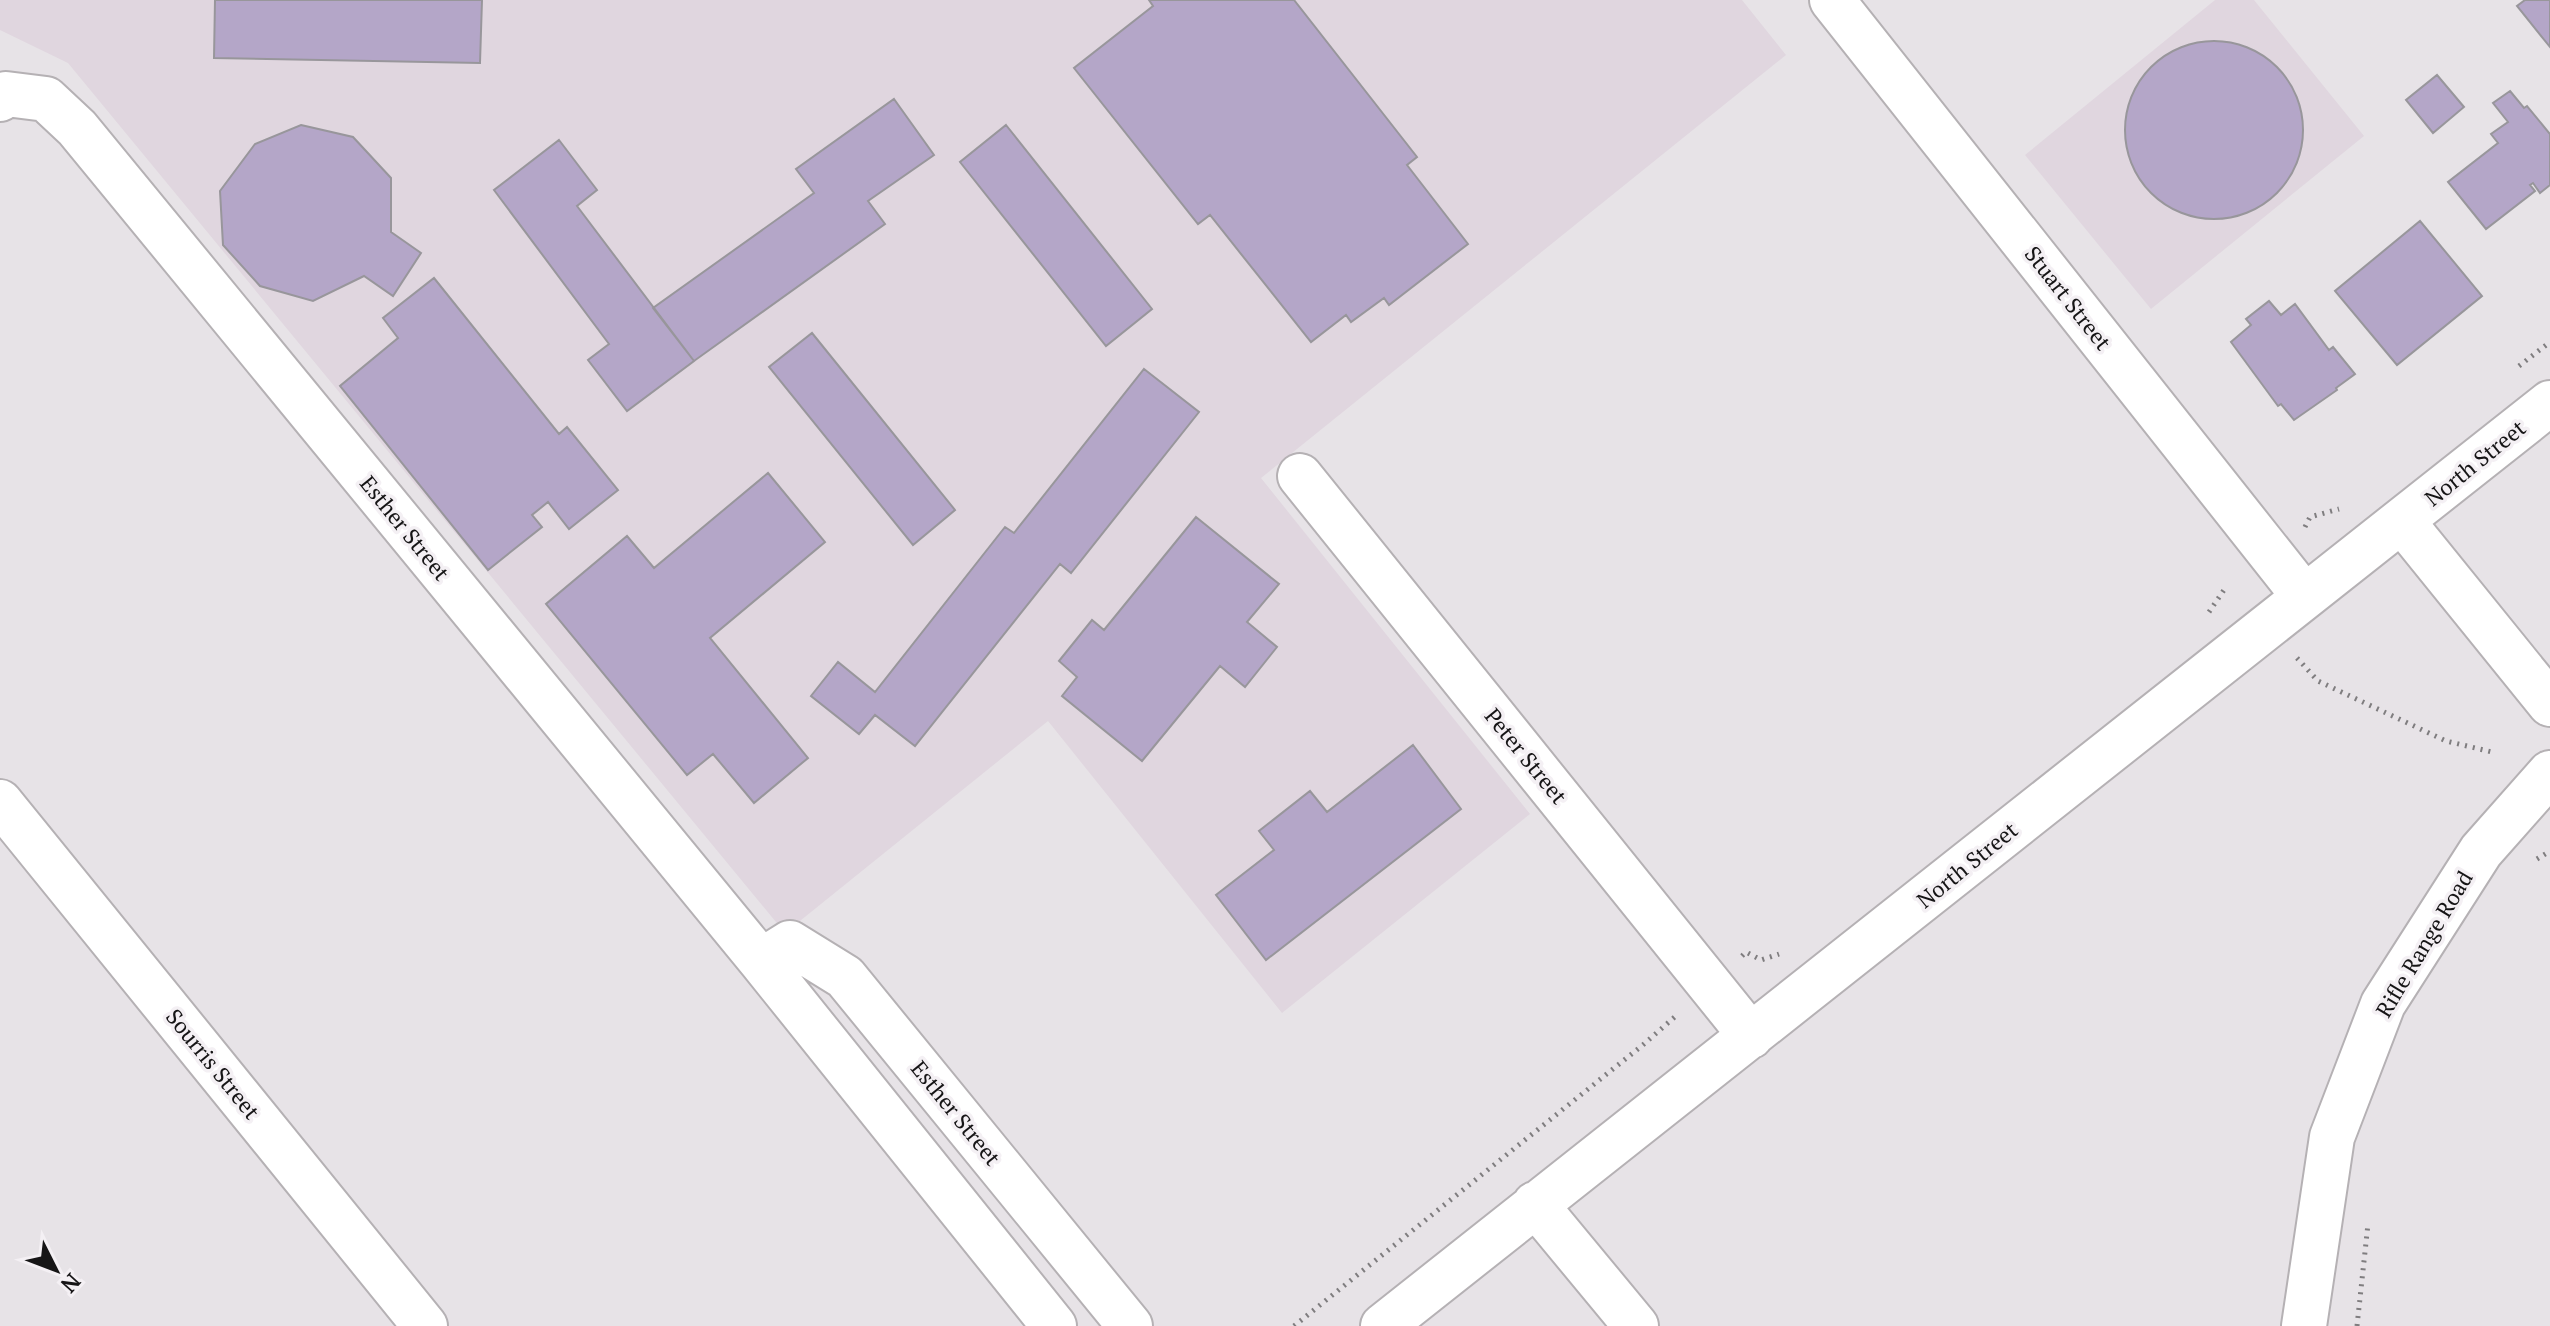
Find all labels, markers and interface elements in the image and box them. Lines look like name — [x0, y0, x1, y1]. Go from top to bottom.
street label: Stuart Street — [2019, 240, 2118, 356]
street label: North Street — [2418, 413, 2531, 512]
street label: Esther Street — [354, 469, 457, 586]
street label: Peter Street — [1479, 702, 1574, 810]
street label: North Street — [1910, 815, 2023, 914]
street label: Rifle Range Road — [2368, 865, 2479, 1022]
street label: Sourris Street — [160, 1003, 267, 1125]
street label: Esther Street — [905, 1054, 1008, 1171]
north arrow — [16, 1230, 96, 1310]
text: N — [55, 1268, 88, 1300]

